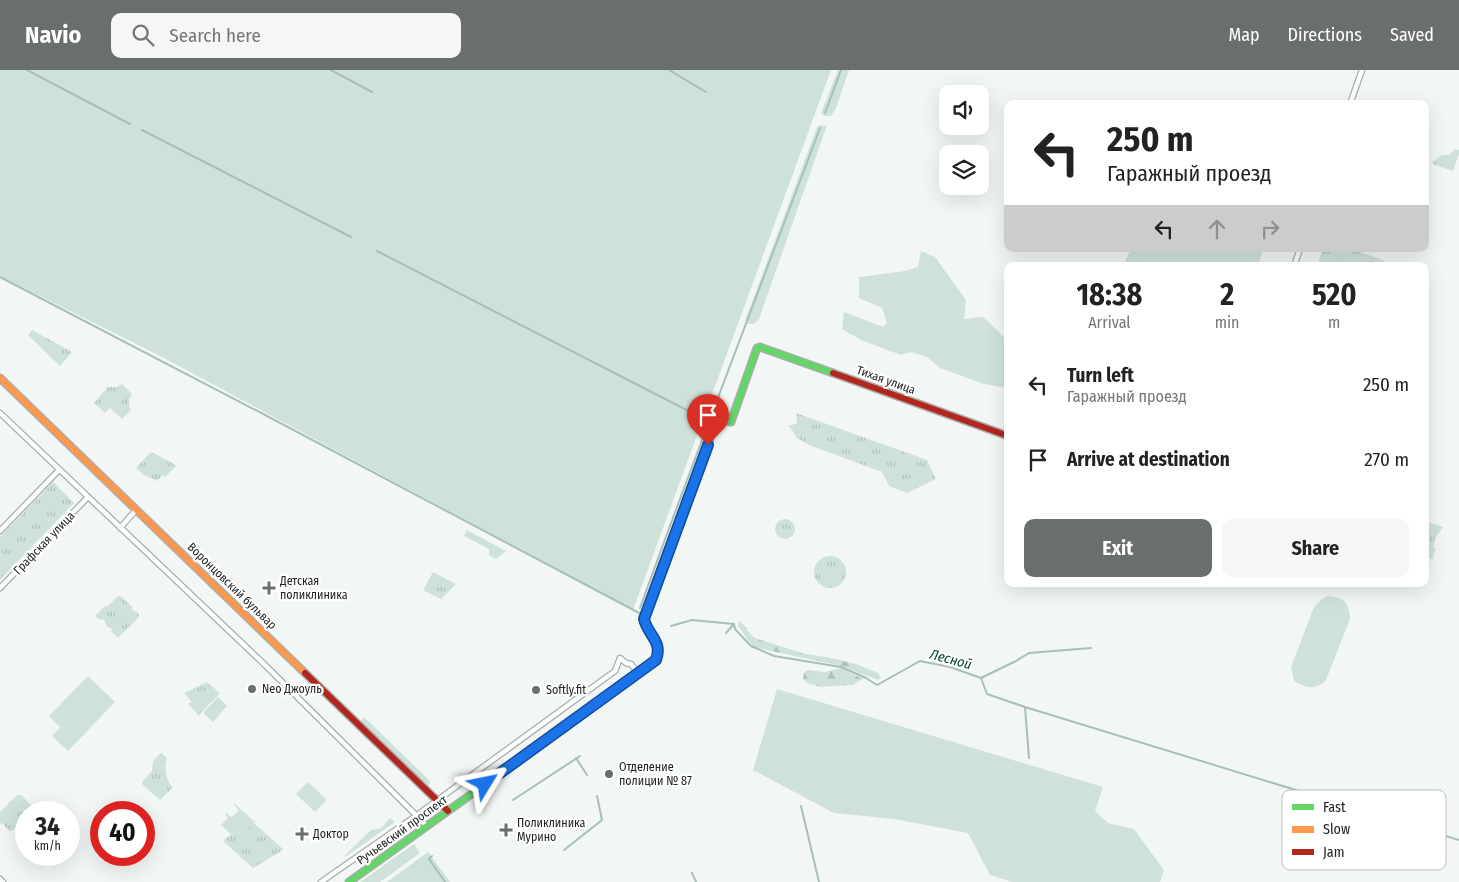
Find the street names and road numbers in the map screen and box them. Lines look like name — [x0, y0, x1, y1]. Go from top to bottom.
street label: Тихая улица — [855, 363, 917, 397]
street label: Графская улица — [11, 509, 78, 577]
street label: Воронцовский бульвар — [185, 540, 279, 632]
street label: Ручьевский проспект — [354, 792, 450, 868]

